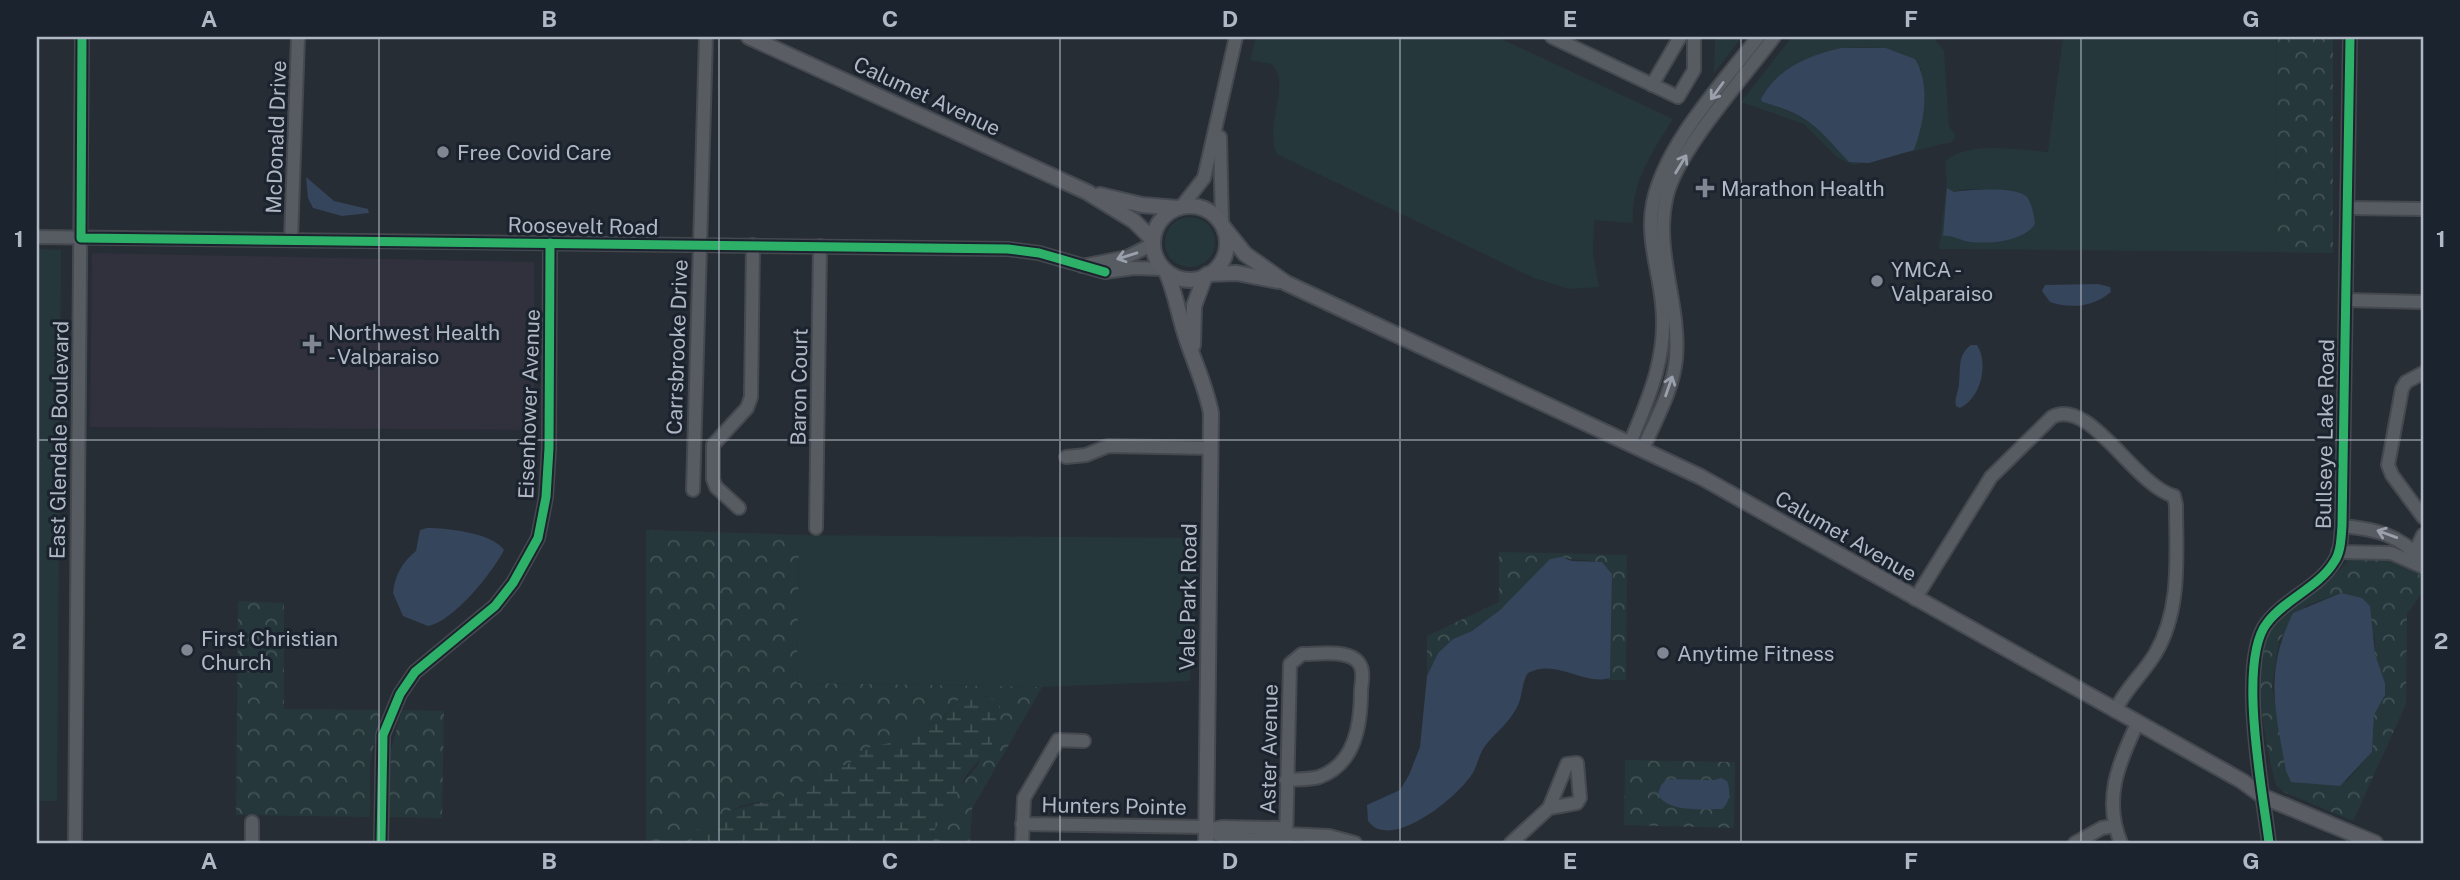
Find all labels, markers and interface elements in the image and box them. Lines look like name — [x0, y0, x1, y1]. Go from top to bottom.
text: A — [201, 5, 218, 32]
text: B — [541, 5, 557, 32]
text: C — [882, 5, 898, 32]
text: D — [1222, 5, 1238, 32]
text: E — [1563, 5, 1577, 32]
text: F — [1904, 5, 1918, 32]
text: G — [2242, 5, 2260, 32]
street label: Calumet Avenue — [850, 51, 1004, 141]
street label: McDonald Drive — [261, 60, 291, 214]
one-way arrow — [1710, 81, 1724, 100]
place label: Free Covid Care — [457, 140, 612, 165]
marker: Free Covid Care — [435, 144, 451, 160]
one-way arrow — [1674, 155, 1688, 175]
place label: Marathon Health — [1721, 176, 1885, 201]
marker: Marathon Health — [1695, 178, 1715, 198]
street label: Roosevelt Road — [507, 212, 659, 240]
text: 1 — [14, 225, 24, 252]
text: 1 — [2436, 225, 2446, 252]
one-way arrow — [1117, 251, 1139, 264]
place label: YMCA - Valparaiso — [1891, 257, 1993, 306]
street label: Carrsbrooke Drive — [661, 259, 693, 435]
marker: YMCA - Valparaiso — [1869, 273, 1885, 289]
street label: Eisenhower Avenue — [513, 309, 545, 499]
place label: Northwest Health - Valparaiso — [328, 320, 500, 369]
street label: East Glendale Boulevard — [44, 321, 74, 559]
street label: Baron Court — [785, 328, 813, 446]
marker: Northwest Health - Valparaiso — [302, 334, 322, 354]
street label: Bullseye Lake Road — [2311, 339, 2339, 529]
one-way arrow — [1664, 376, 1676, 398]
street label: Calumet Avenue — [1771, 485, 1921, 587]
street label: Vale Park Road — [1174, 523, 1202, 671]
one-way arrow — [2377, 527, 2399, 540]
place label: First Christian Church — [201, 626, 338, 675]
text: 2 — [12, 627, 26, 654]
text: 2 — [2434, 627, 2448, 654]
place label: Anytime Fitness — [1677, 641, 1835, 666]
marker: First Christian Church — [179, 642, 195, 658]
marker: Anytime Fitness — [1655, 645, 1671, 661]
street label: Aster Avenue — [1255, 684, 1283, 814]
street label: Hunters Pointe — [1041, 792, 1187, 820]
text: A — [201, 847, 218, 874]
text: B — [541, 847, 557, 874]
text: C — [882, 847, 898, 874]
text: D — [1222, 847, 1238, 874]
text: E — [1563, 847, 1577, 874]
text: F — [1904, 847, 1918, 874]
text: G — [2242, 847, 2260, 874]

